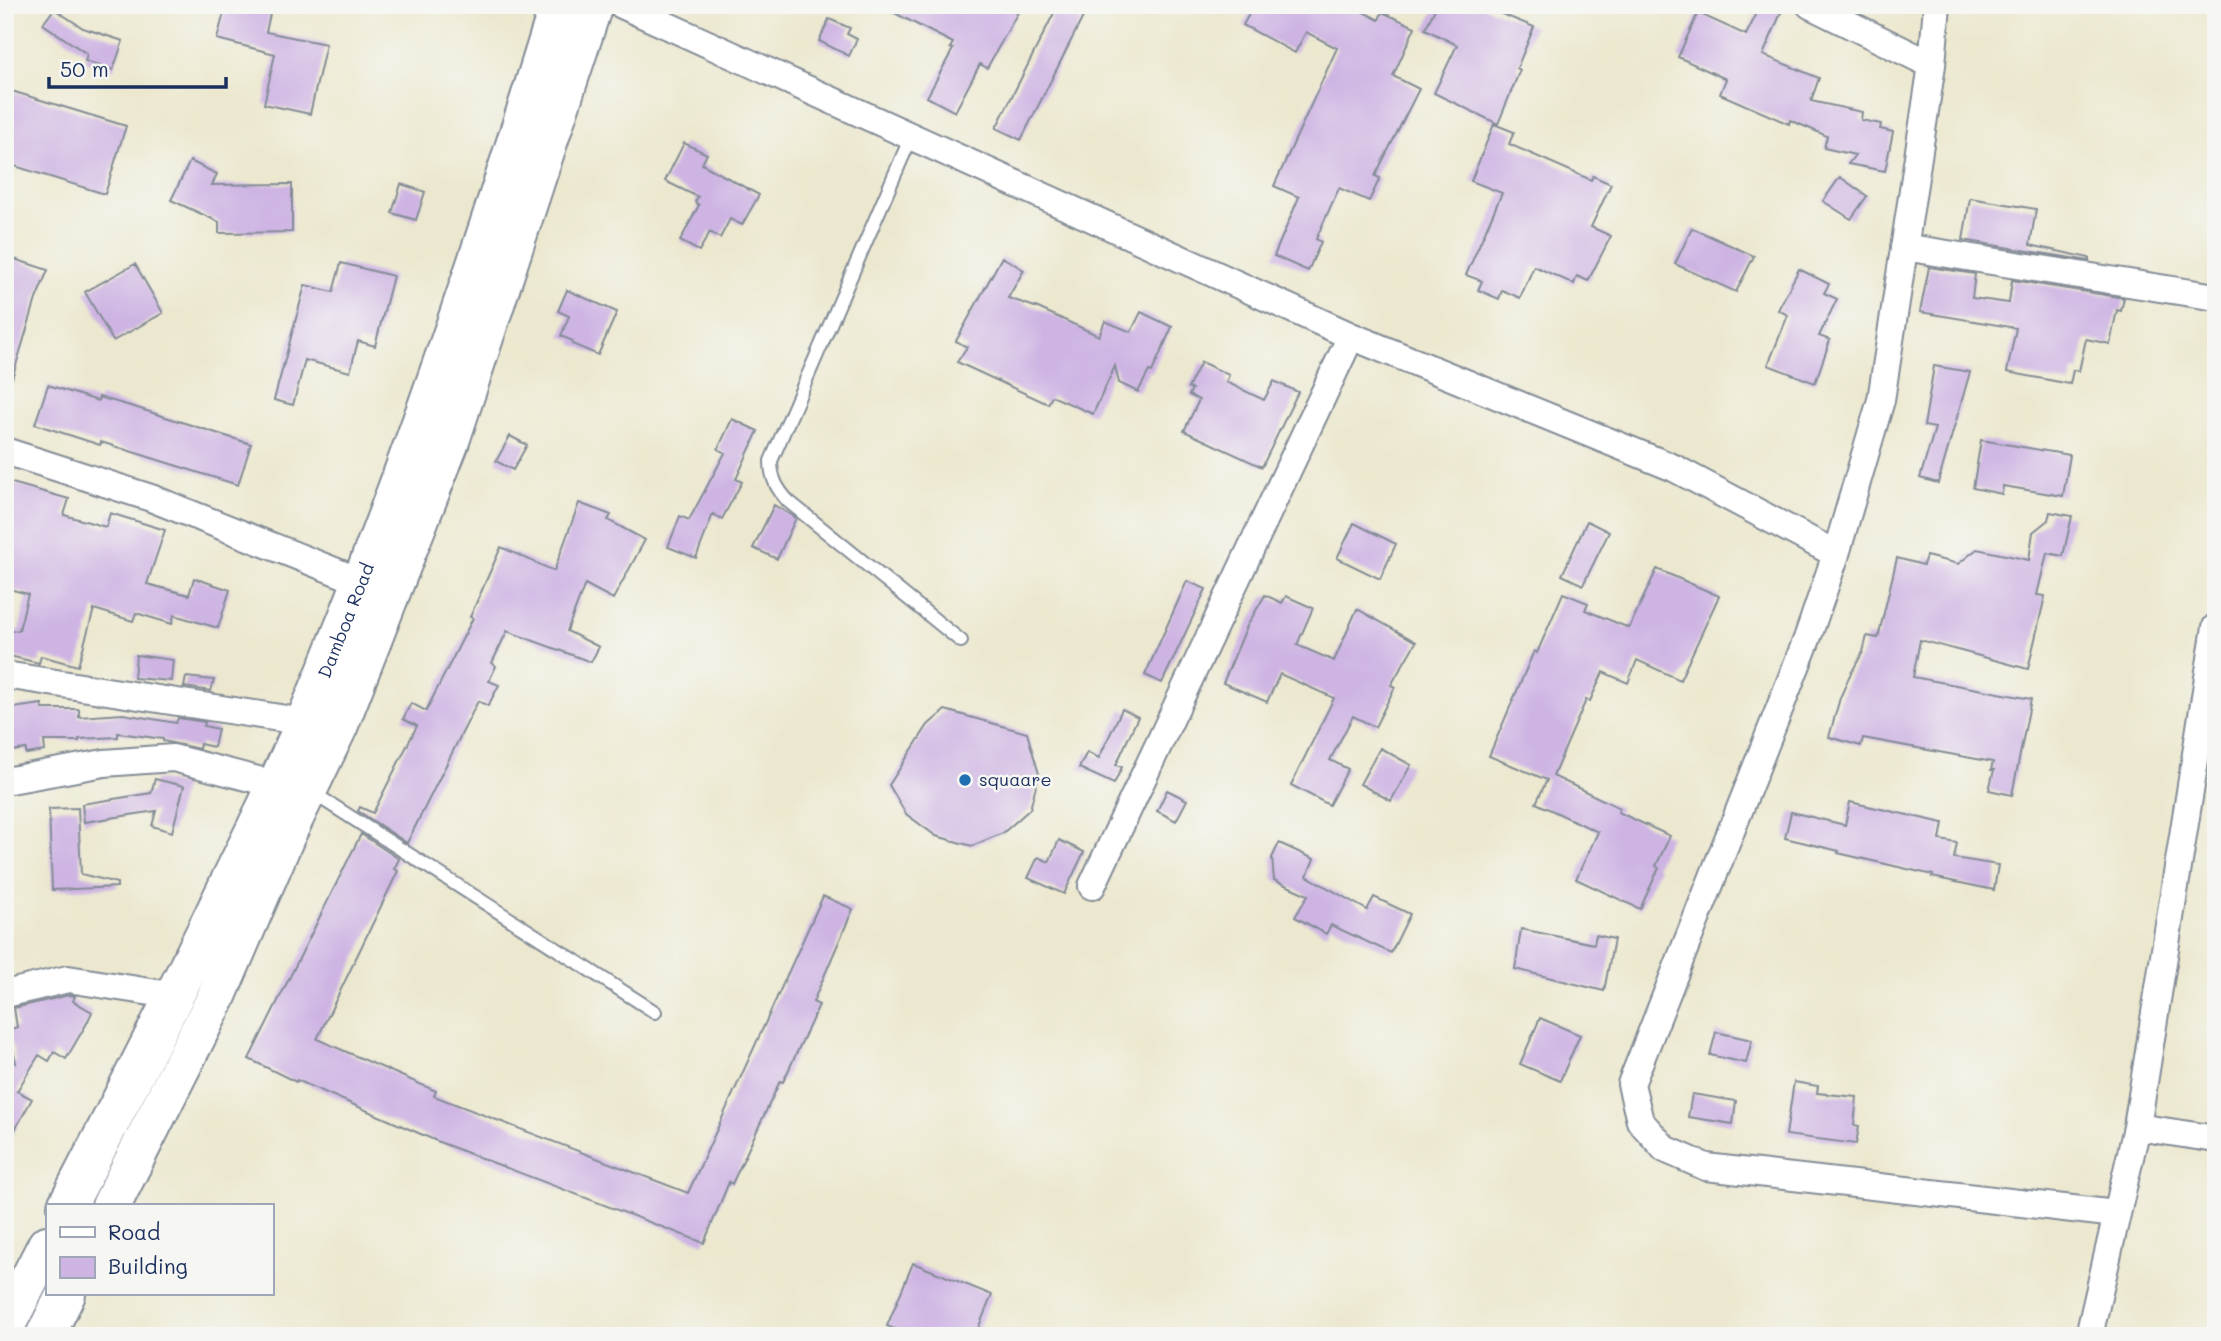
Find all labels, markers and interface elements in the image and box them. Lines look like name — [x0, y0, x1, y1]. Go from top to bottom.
scale bar — [49, 46, 226, 90]
text: 50 m — [60, 55, 109, 82]
street label: Damboa Road — [312, 559, 379, 681]
place label: squaare — [979, 767, 1052, 791]
marker: squaare — [957, 772, 973, 788]
legend — [46, 1204, 273, 1296]
text: Road — [108, 1218, 160, 1245]
text: Building — [108, 1252, 188, 1279]

